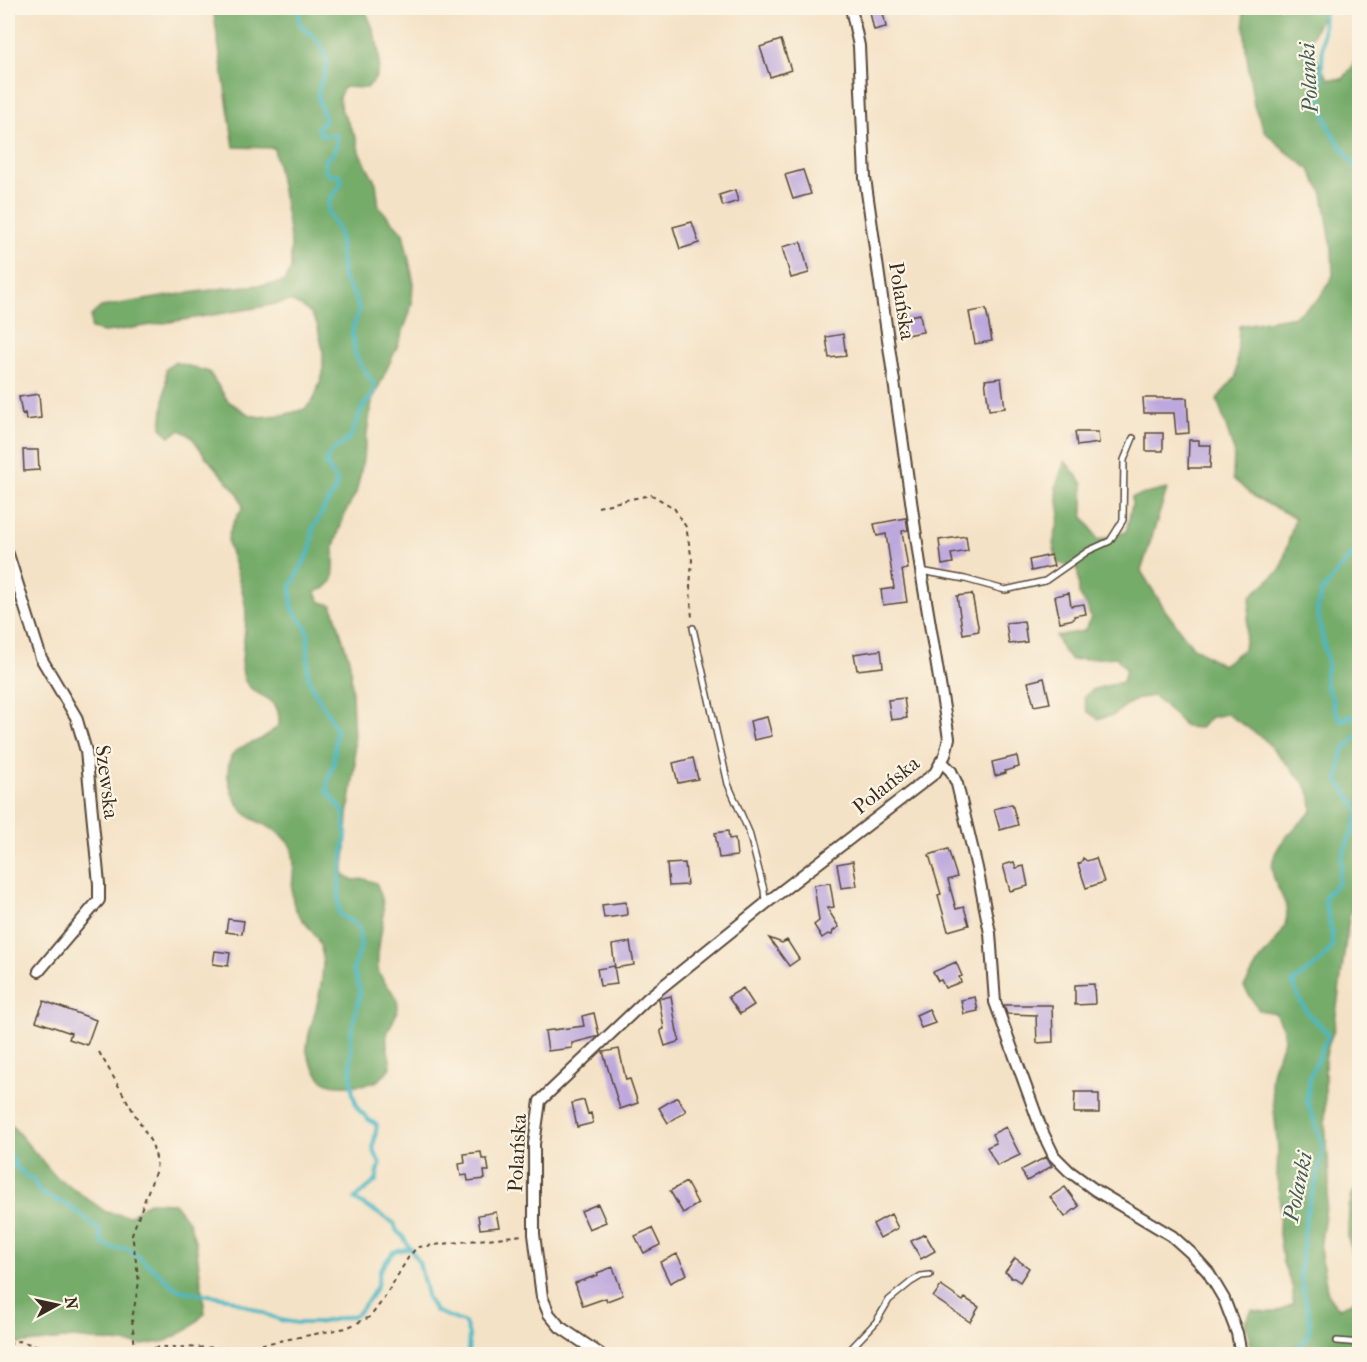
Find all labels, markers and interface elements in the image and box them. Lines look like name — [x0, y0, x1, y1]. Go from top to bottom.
water label: Polanki — [1294, 40, 1324, 115]
street label: Polańska — [884, 260, 920, 342]
street label: Szewska — [91, 744, 123, 821]
street label: Polańska — [848, 751, 924, 819]
street label: Polańska — [503, 1113, 531, 1193]
water label: Polanki — [1278, 1148, 1318, 1225]
north arrow — [27, 1275, 87, 1335]
text: N — [61, 1296, 82, 1311]

